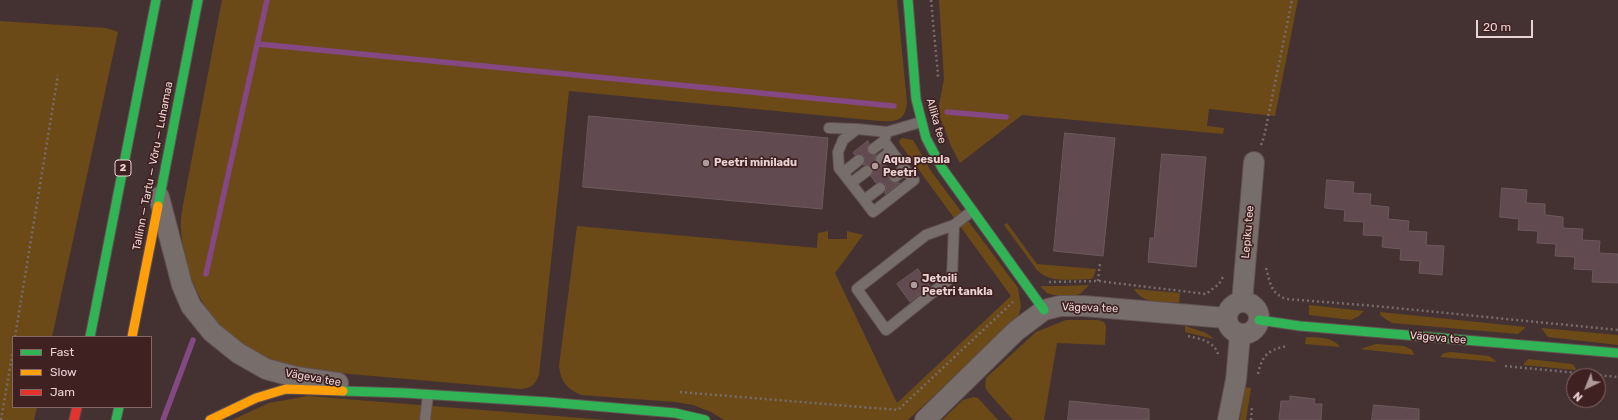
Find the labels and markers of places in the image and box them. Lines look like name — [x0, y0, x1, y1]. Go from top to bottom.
place label: Aqua pesula Peetri — [883, 153, 950, 179]
place label: Peetri miniladu — [714, 156, 797, 170]
marker: Peetri miniladu — [701, 158, 711, 168]
marker: Aqua pesula Peetri — [870, 161, 880, 171]
place label: Jetoili Peetri tankla — [922, 272, 993, 298]
marker: Jetoili Peetri tankla — [909, 280, 919, 290]

